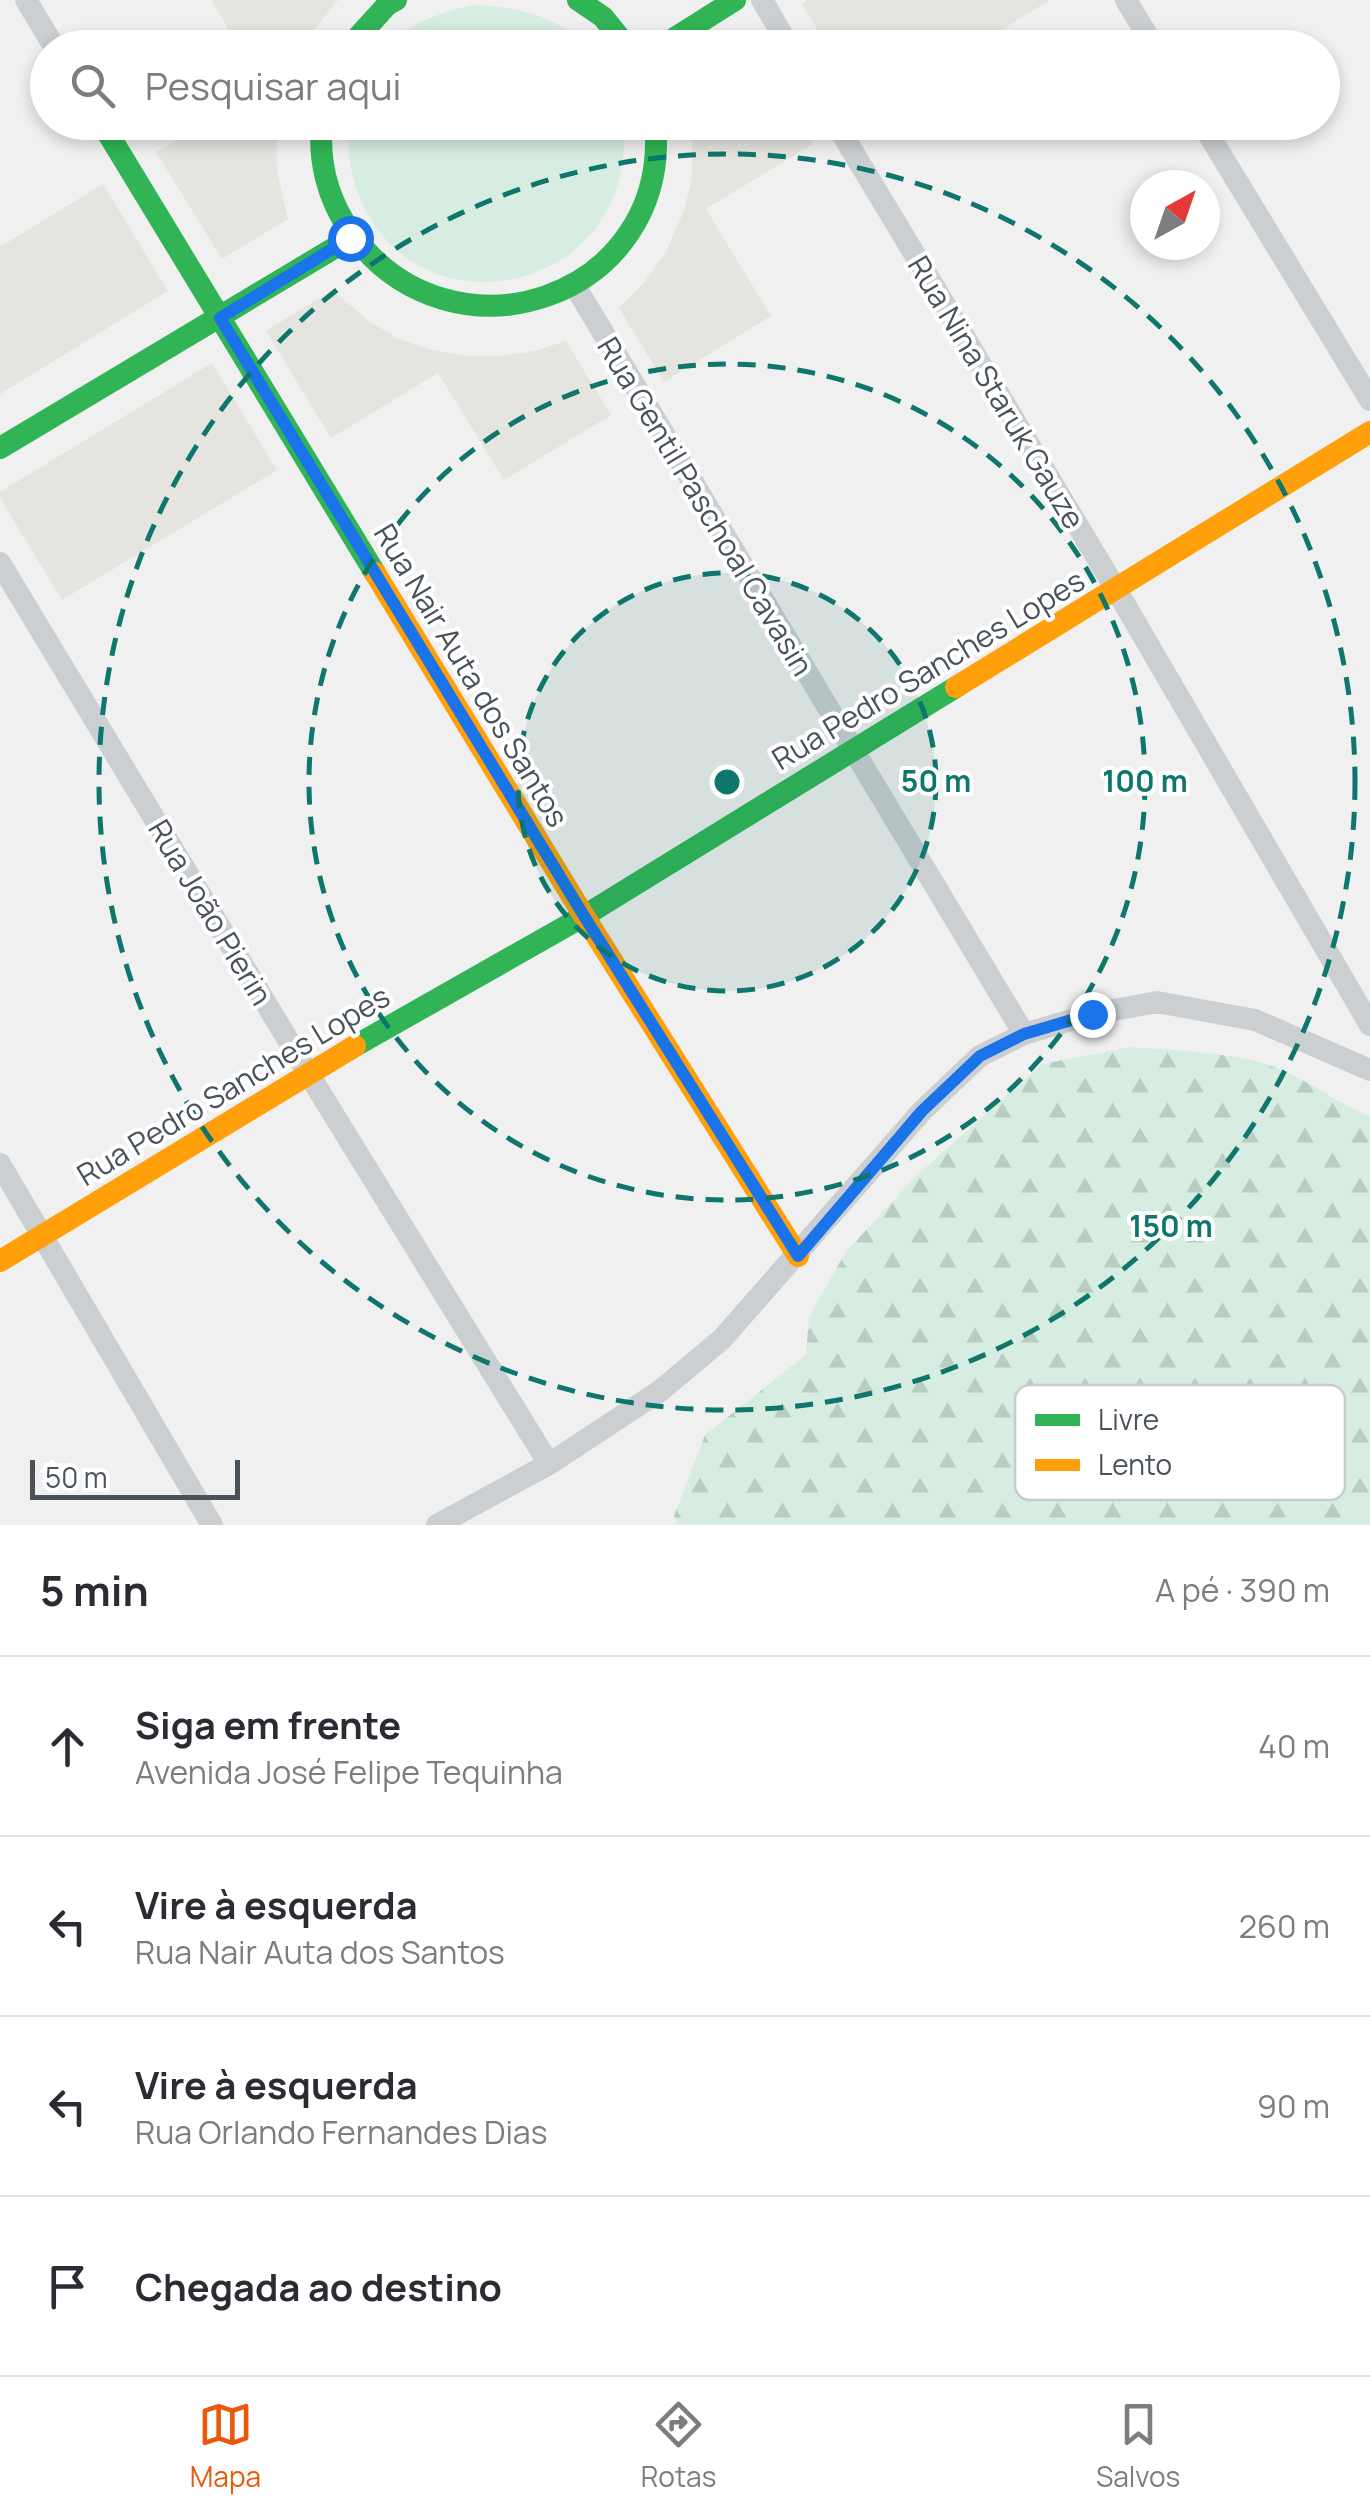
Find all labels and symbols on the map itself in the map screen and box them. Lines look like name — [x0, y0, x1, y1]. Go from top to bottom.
north arrow — [1130, 170, 1220, 260]
route start — [328, 216, 374, 262]
street label: Rua Nina Staruk Gauze — [899, 248, 1095, 536]
street label: Rua Gentil Paschoal Cavasin — [588, 329, 824, 683]
street label: Rua Nair Auta dos Santos — [365, 516, 579, 834]
street label: Rua Pedro Sanches Lopes — [764, 559, 1092, 779]
text: 50 m — [901, 760, 971, 801]
text: 100 m — [1102, 760, 1188, 801]
centre of rings — [709, 764, 745, 800]
street label: Rua João Pierin — [139, 812, 283, 1012]
street label: Rua Pedro Sanches Lopes — [69, 975, 397, 1195]
route end — [1070, 992, 1116, 1038]
text: 150 m — [1129, 1205, 1213, 1246]
legend — [1015, 1385, 1345, 1500]
text: Livre — [1098, 1400, 1159, 1438]
text: Lento — [1098, 1445, 1172, 1483]
scale bar — [30, 1455, 240, 1500]

